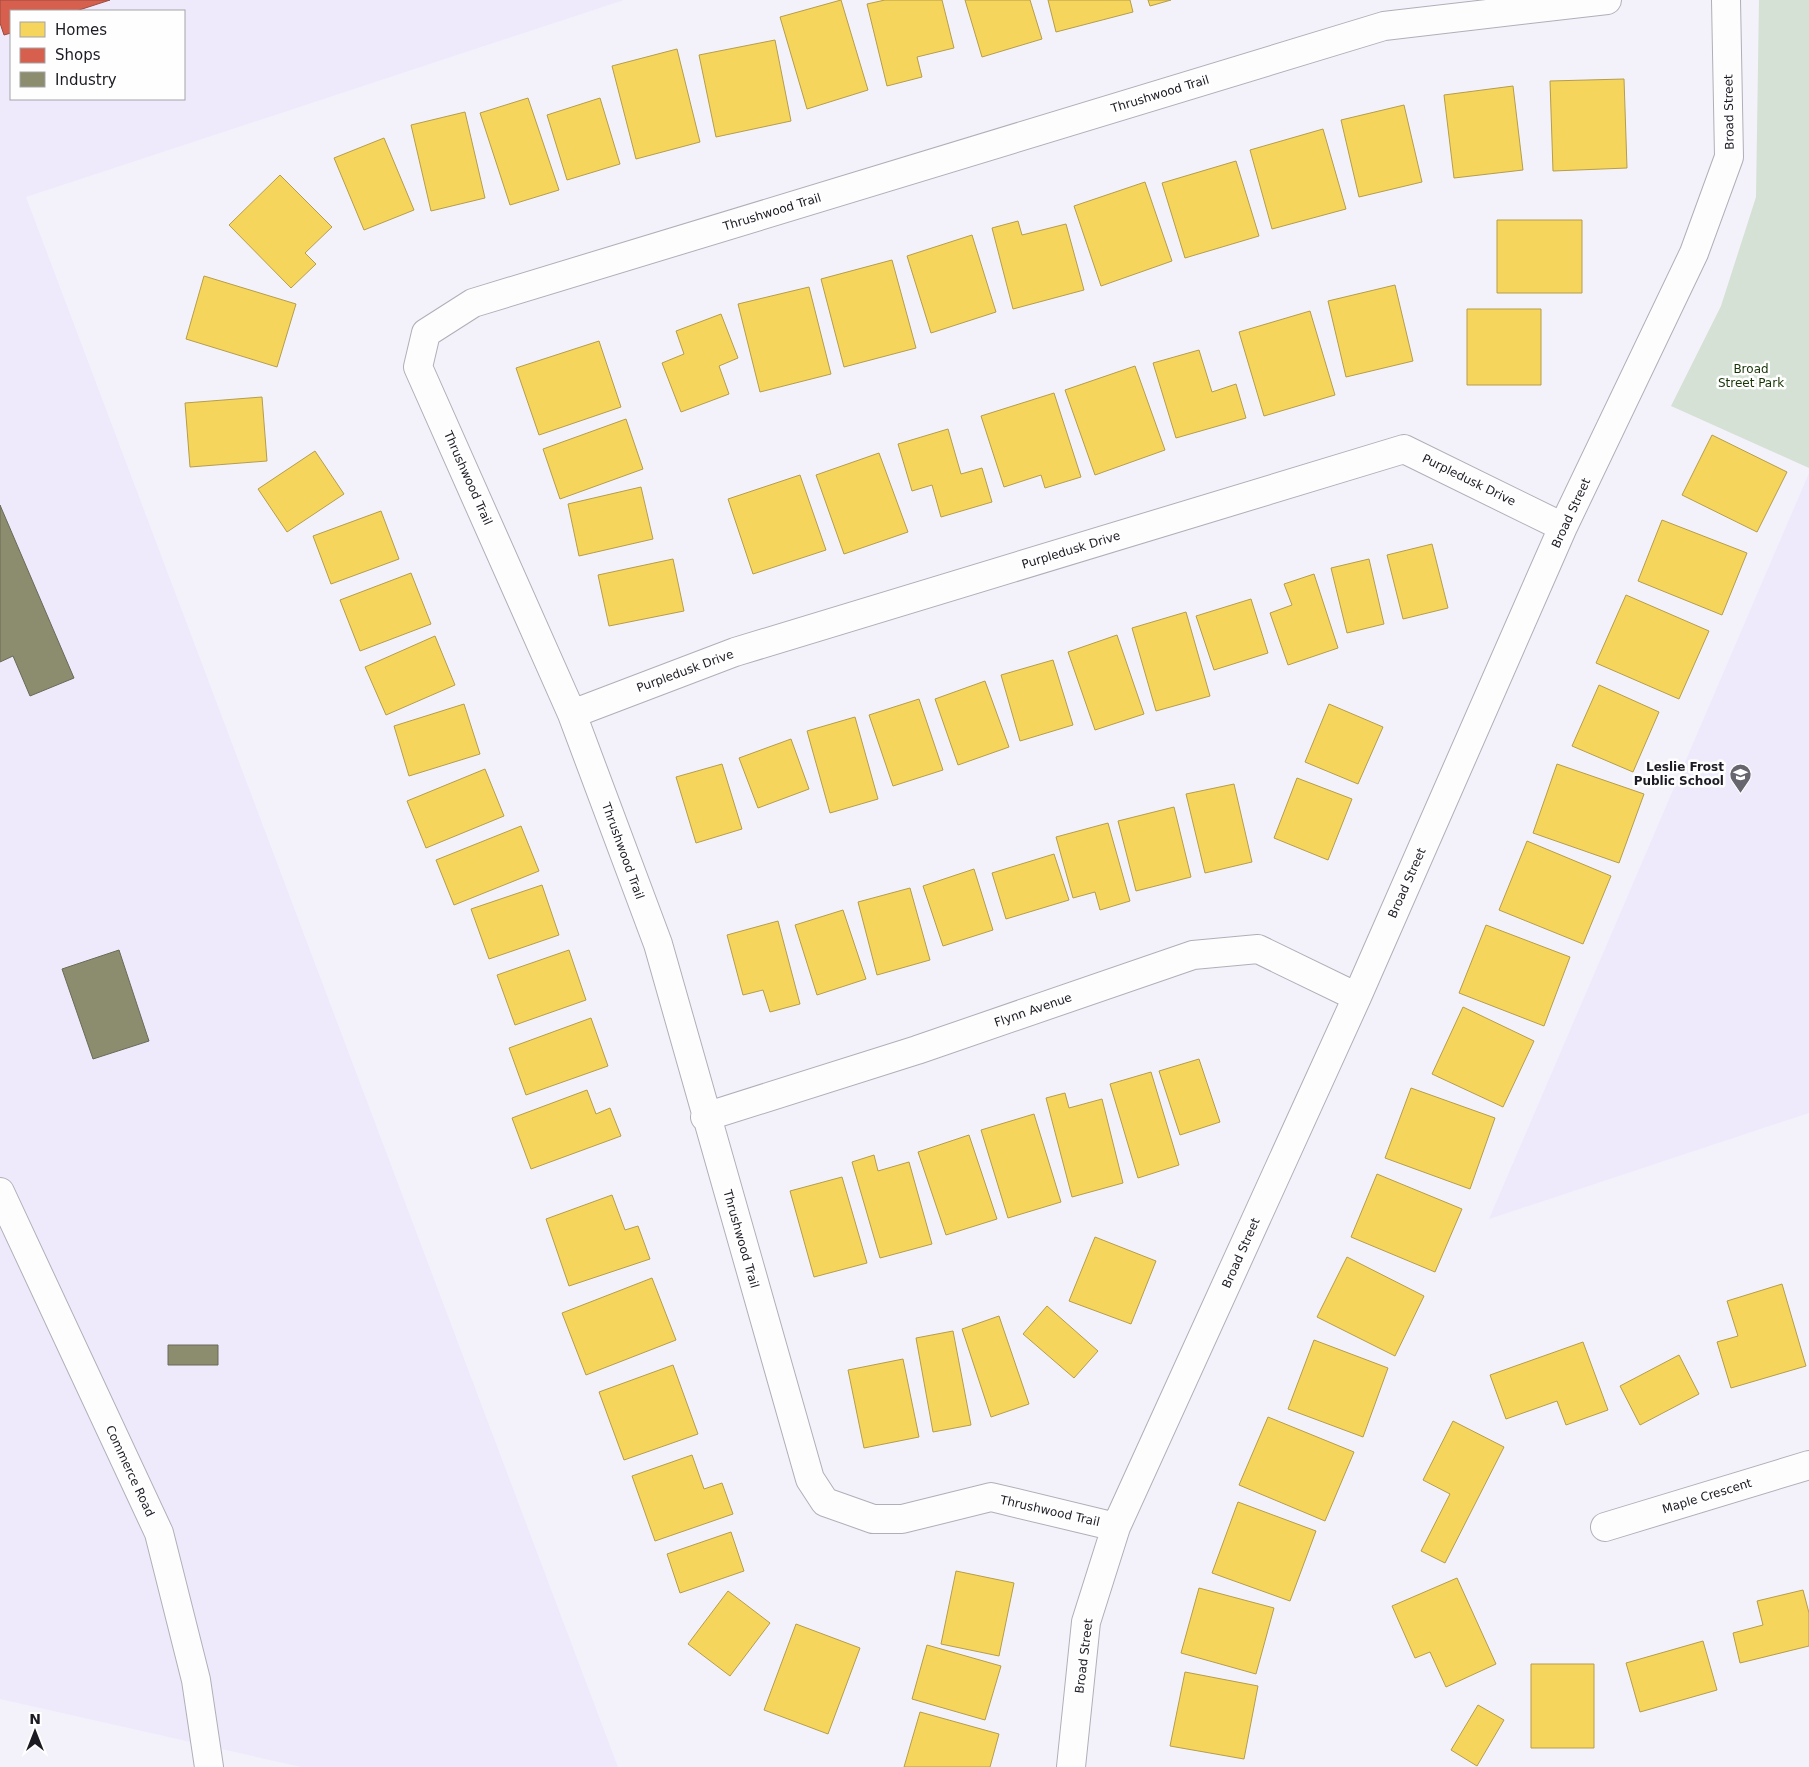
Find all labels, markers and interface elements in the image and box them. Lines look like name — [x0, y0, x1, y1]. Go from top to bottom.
legend — [10, 10, 185, 100]
text: Homes — [55, 21, 107, 39]
text: Shops — [55, 46, 101, 64]
text: Industry — [55, 71, 117, 89]
street label: Thrushwood Trail — [1108, 72, 1211, 116]
street label: Broad Street — [1721, 74, 1737, 150]
street label: Thrushwood Trail — [720, 190, 823, 234]
park label: Broad Street Park — [1718, 362, 1784, 390]
street label: Thrushwood Trail — [440, 428, 495, 527]
street label: Purpledusk Drive — [1420, 451, 1518, 509]
street label: Broad Street — [1549, 476, 1593, 550]
street label: Purpledusk Drive — [1020, 528, 1122, 572]
street label: Purpledusk Drive — [635, 647, 735, 695]
place label: Leslie Frost Public School — [1634, 760, 1724, 788]
school or university icon: Leslie Frost Public School — [1728, 762, 1752, 793]
street label: Thrushwood Trail — [599, 800, 647, 901]
street label: Broad Street — [1385, 845, 1429, 920]
street label: Flynn Avenue — [992, 990, 1074, 1030]
street label: Thrushwood Trail — [720, 1187, 762, 1290]
street label: Broad Street — [1219, 1215, 1263, 1290]
street label: Commerce Road — [103, 1423, 157, 1519]
street label: Maple Crescent — [1661, 1476, 1754, 1516]
street label: Thrushwood Trail — [998, 1493, 1101, 1529]
street label: Broad Street — [1072, 1617, 1096, 1694]
north arrow — [10, 1707, 60, 1757]
text: N — [29, 1711, 41, 1727]

